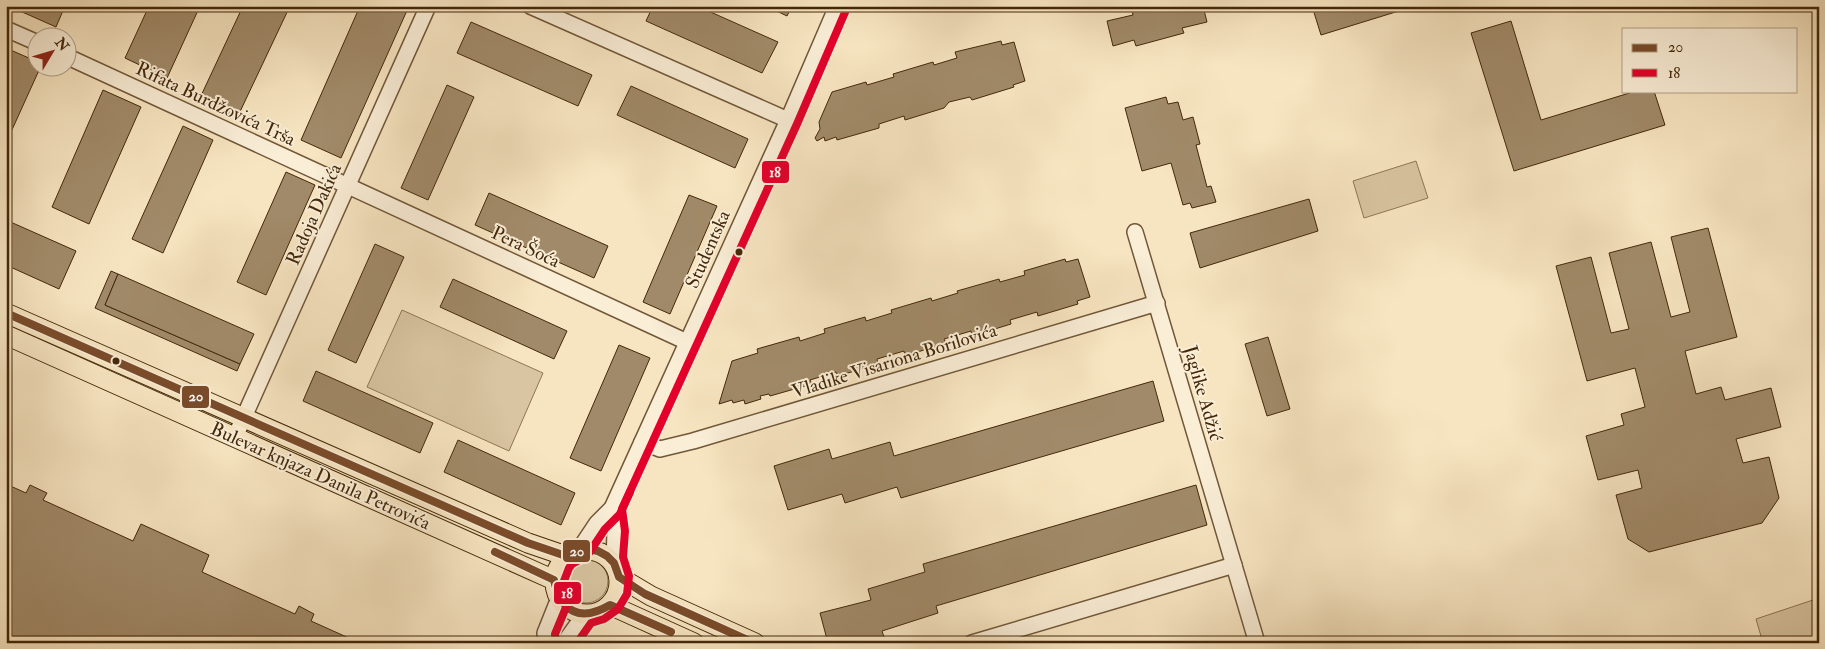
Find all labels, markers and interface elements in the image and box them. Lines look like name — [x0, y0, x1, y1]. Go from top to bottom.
north arrow — [28, 28, 78, 78]
legend — [1622, 28, 1798, 92]
text: N — [51, 33, 73, 55]
text: 20 — [1668, 38, 1683, 57]
street label: Rifata Burdžovića Trša — [132, 56, 299, 152]
text: 18 — [1668, 64, 1680, 83]
street label: Radoja Dakića — [281, 160, 347, 269]
line badge: 18 — [761, 160, 790, 184]
text: 18 — [769, 164, 781, 181]
street label: Studentska — [680, 206, 736, 292]
street label: Pera Šoća — [488, 219, 565, 273]
unlabelled marker — [734, 247, 744, 257]
street label: Vladike Visariona Borilovića — [789, 318, 1000, 404]
street label: Jaglike Adžić — [1178, 342, 1228, 444]
unlabelled marker — [111, 356, 121, 366]
line badge: 20 — [181, 385, 210, 409]
text: 20 — [189, 388, 203, 405]
street label: Bulevar knjaza Danila Petrovića — [207, 417, 434, 535]
line badge: 20 — [562, 539, 591, 563]
text: 20 — [570, 543, 584, 560]
line badge: 18 — [553, 581, 582, 605]
text: 18 — [561, 585, 573, 602]

